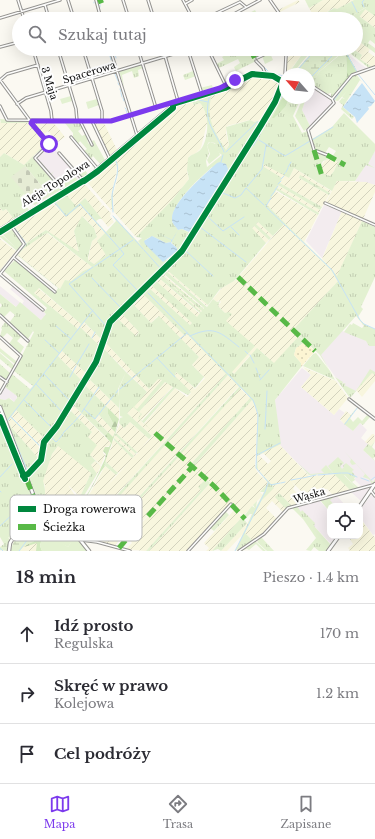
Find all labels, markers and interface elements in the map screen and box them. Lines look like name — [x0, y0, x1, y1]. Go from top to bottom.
search box — [12, 12, 363, 56]
icon: search — [26, 23, 48, 45]
text: Szukaj tutaj — [58, 25, 147, 44]
street label: Spacerowa — [61, 58, 118, 87]
street label: 3 Maja — [38, 65, 61, 102]
north arrow — [279, 68, 315, 104]
route end — [226, 71, 244, 89]
route start — [40, 135, 58, 153]
street label: Aleja Topolowa — [18, 157, 92, 210]
street label: Wąska — [291, 485, 327, 507]
legend — [10, 495, 142, 541]
text: Droga rowerowa — [43, 502, 137, 516]
map controls — [327, 503, 363, 539]
button: locate — [327, 503, 363, 539]
text: Ścieżka — [43, 520, 86, 534]
text: 18 min — [16, 567, 76, 588]
text: Pieszo · 1.4 km — [263, 569, 359, 586]
text: Idź prosto — [54, 616, 133, 635]
icon: ahead — [16, 623, 38, 645]
text: 170 m — [320, 625, 359, 642]
text: Regulska — [54, 635, 113, 652]
text: Skręć w prawo — [54, 676, 168, 695]
icon: right — [16, 683, 38, 705]
text: 1.2 km — [316, 685, 359, 702]
text: Kolejowa — [54, 695, 114, 712]
icon: arrive — [16, 743, 38, 765]
text: Cel podróży — [54, 744, 151, 763]
tab: Mapa — [44, 793, 75, 831]
tab: Trasa — [163, 793, 193, 831]
tab: Zapisane — [281, 793, 331, 831]

